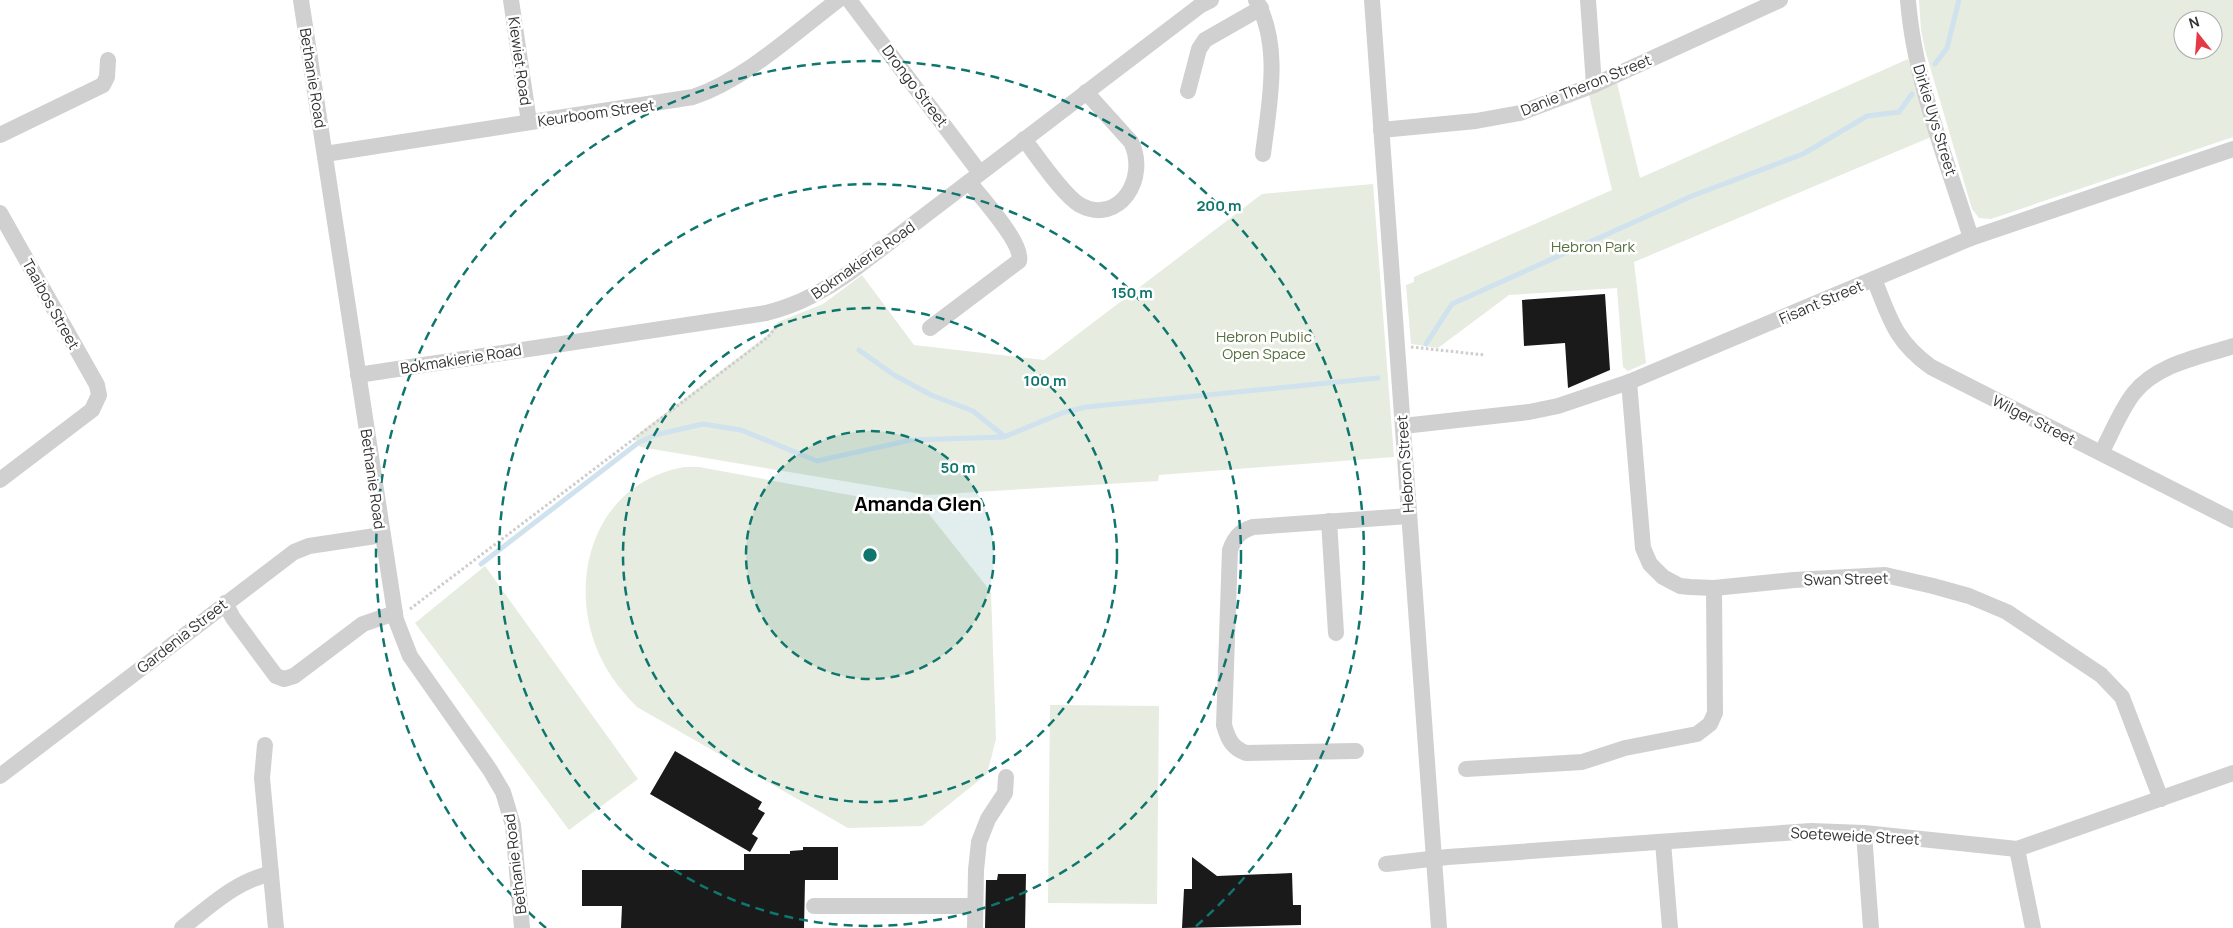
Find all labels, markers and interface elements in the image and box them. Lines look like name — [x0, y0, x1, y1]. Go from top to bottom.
north arrow — [2173, 10, 2223, 60]
text: N — [2186, 12, 2202, 33]
street label: Kiewiet Road — [503, 15, 537, 107]
street label: Bethanie Road — [295, 27, 331, 129]
street label: Drongo Street — [877, 41, 953, 131]
street label: Danie Theron Street — [1517, 49, 1655, 121]
street label: Dirkie Uys Street — [1908, 62, 1962, 178]
street label: Keurboom Street — [536, 94, 656, 132]
text: 200 m — [1196, 195, 1242, 216]
street label: Bokmakierie Road — [807, 216, 919, 304]
park label: Hebron Park — [1551, 236, 1635, 257]
street label: Taaibos Street — [17, 255, 85, 353]
street label: Fisant Street — [1776, 275, 1866, 329]
text: 150 m — [1111, 282, 1153, 303]
park label: Hebron Public Open Space — [1216, 326, 1312, 364]
street label: Bokmakierie Road — [399, 339, 523, 379]
text: 100 m — [1024, 370, 1066, 391]
street label: Wilger Street — [1989, 390, 2079, 450]
street label: Hebron Street — [1391, 414, 1419, 514]
street label: Bethanie Road — [356, 428, 390, 530]
text: 50 m — [940, 457, 976, 478]
district label: Amanda Glen — [854, 490, 982, 517]
centre of rings — [861, 546, 879, 564]
street label: Swan Street — [1804, 568, 1888, 590]
street label: Gardenia Street — [132, 594, 232, 678]
street label: Bethanie Road — [498, 813, 532, 915]
street label: Soeteweide Street — [1790, 822, 1920, 850]

